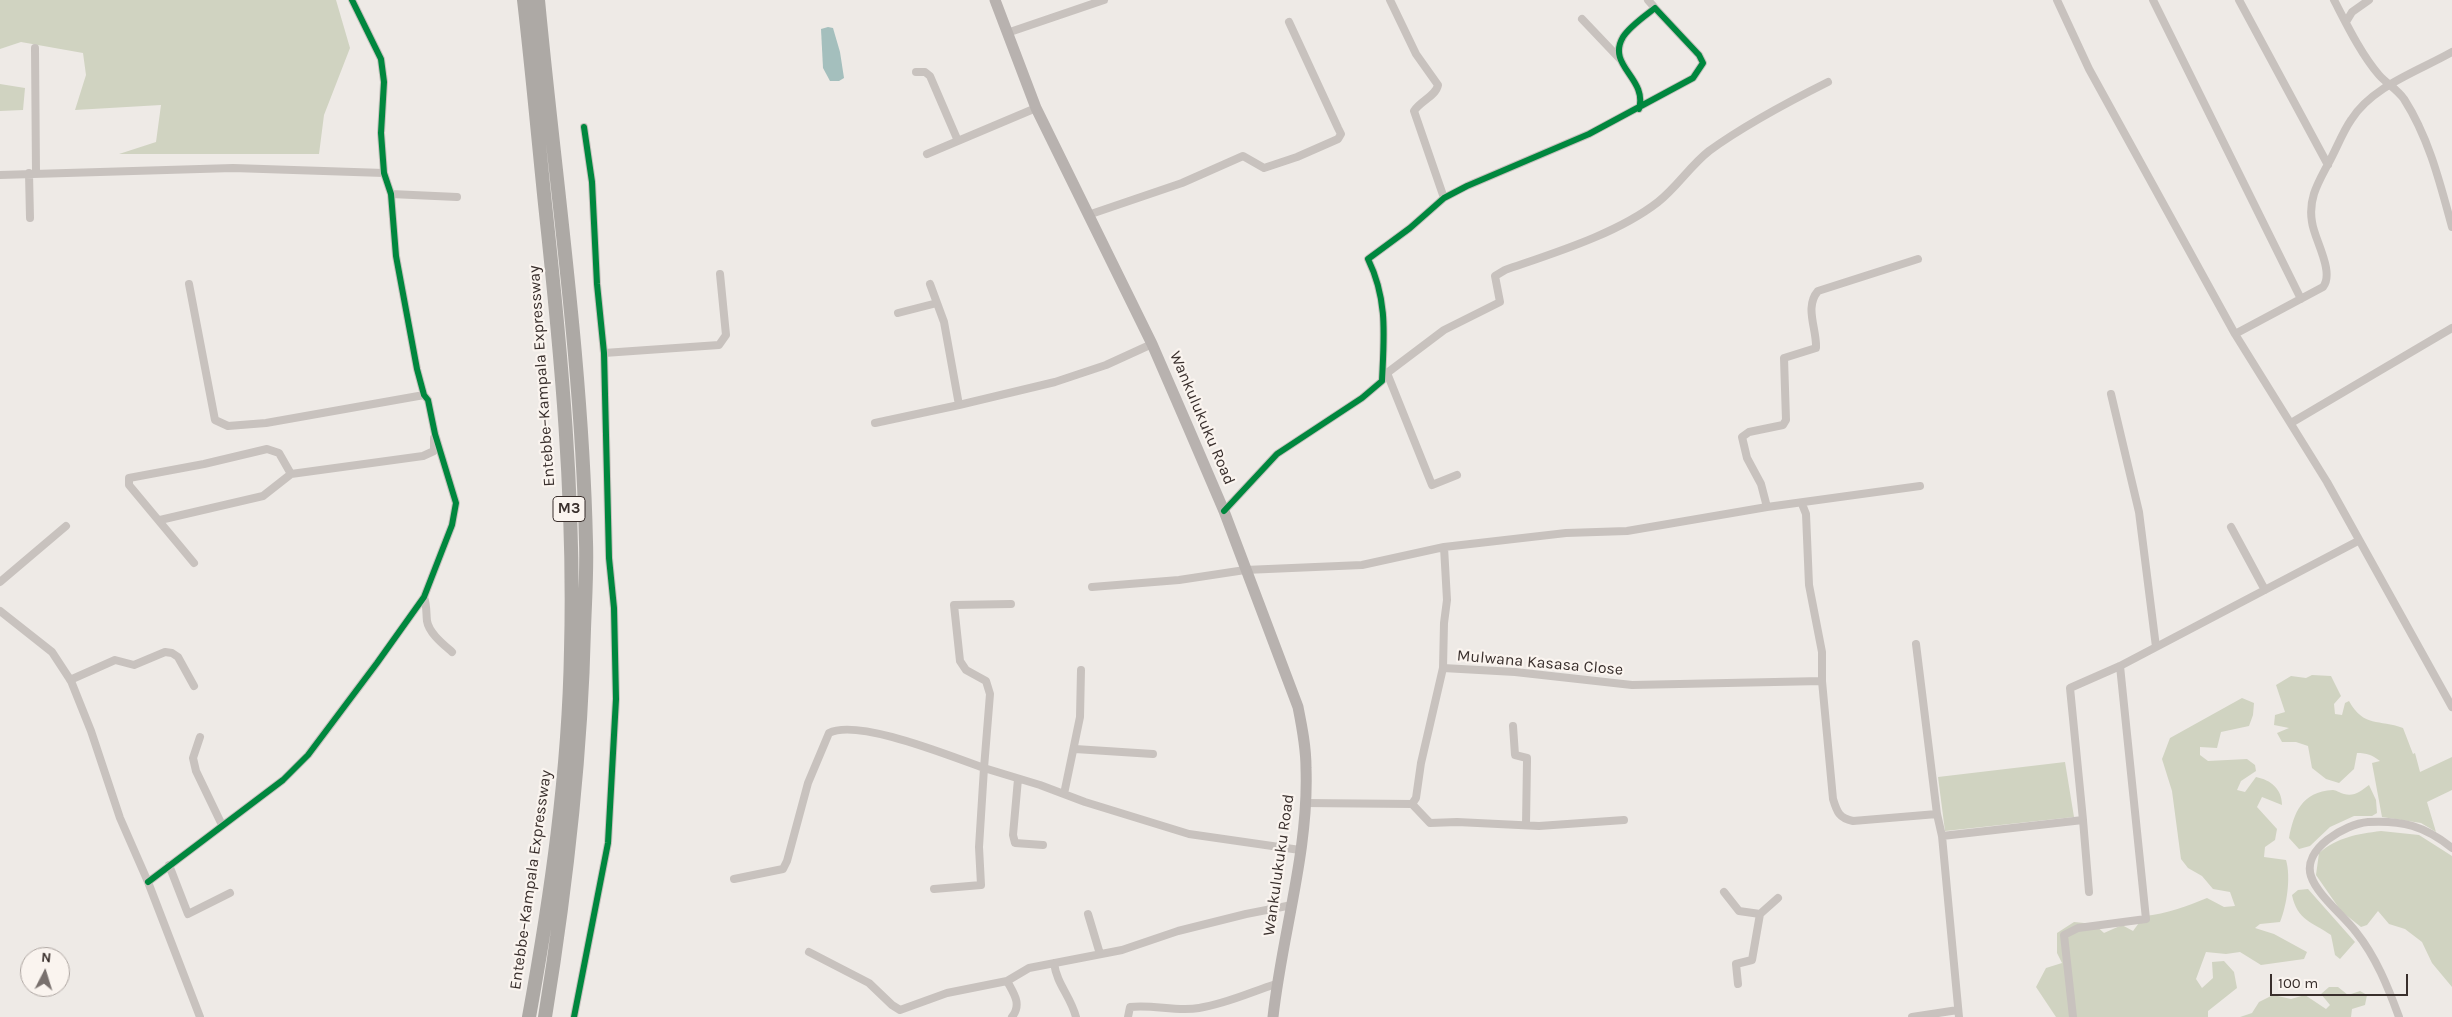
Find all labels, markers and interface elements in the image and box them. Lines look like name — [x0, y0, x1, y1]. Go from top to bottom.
street label: Entebbe–Kampala Expressway — [525, 265, 559, 487]
street label: Wankulukuku Road — [1165, 348, 1239, 488]
road number: M3 — [553, 496, 585, 522]
street label: Mulwana Kasasa Close — [1456, 646, 1624, 680]
street label: Entebbe–Kampala Expressway — [506, 769, 556, 991]
street label: Wankulukuku Road — [1260, 793, 1298, 937]
north arrow — [20, 947, 70, 997]
text: N — [41, 949, 52, 966]
scale bar — [2272, 964, 2410, 996]
text: 100 m — [2278, 974, 2318, 992]

